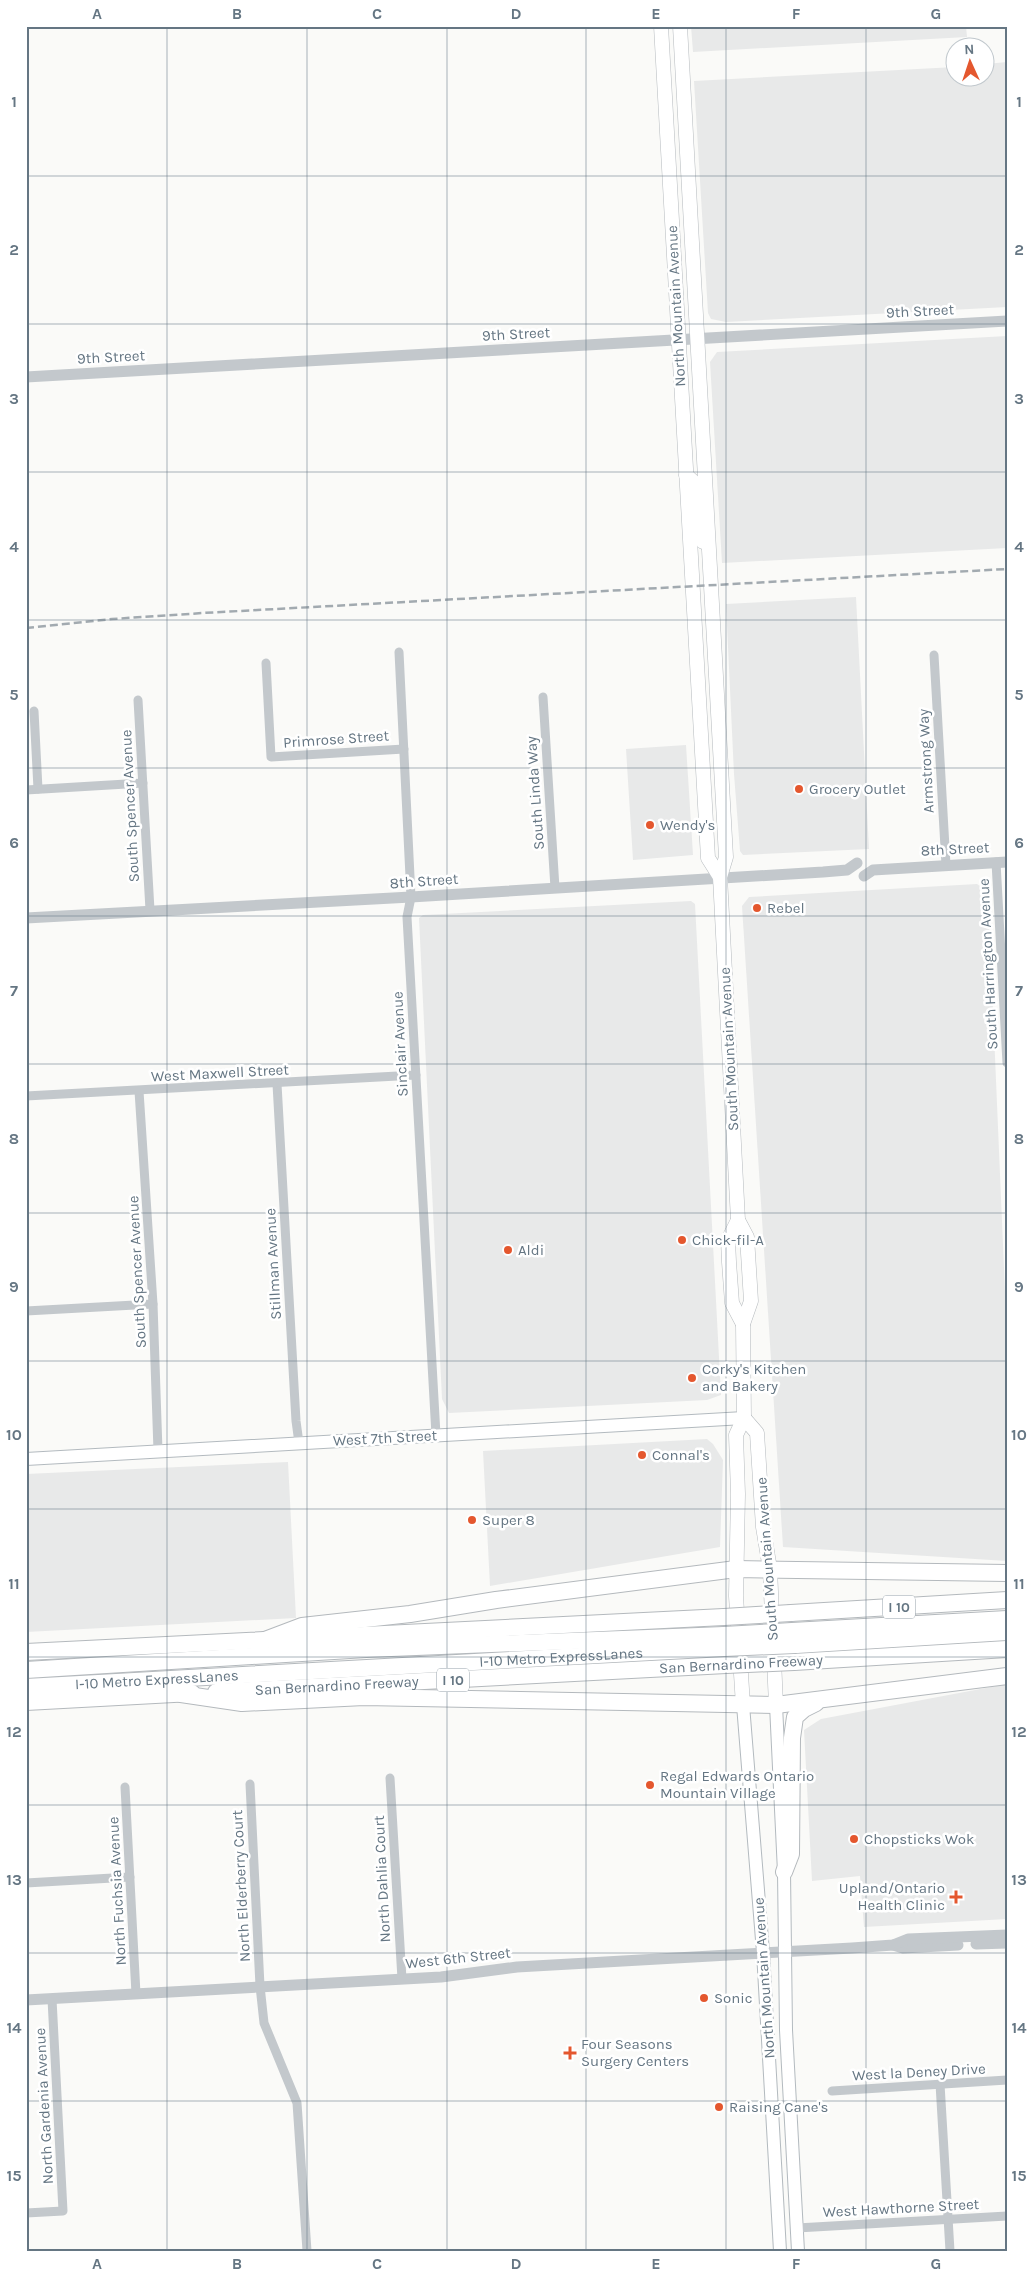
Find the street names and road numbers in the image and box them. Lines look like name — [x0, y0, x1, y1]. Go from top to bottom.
street label: North Mountain Avenue — [663, 225, 689, 387]
street label: 9th Street — [886, 300, 955, 322]
street label: 9th Street — [482, 323, 551, 345]
street label: 9th Street — [77, 346, 146, 368]
street label: Armstrong Way — [914, 708, 938, 814]
street label: Primrose Street — [282, 726, 390, 752]
street label: South Spencer Avenue — [117, 729, 143, 883]
street label: South Linda Way — [522, 735, 548, 850]
street label: 8th Street — [920, 838, 990, 860]
street label: 8th Street — [389, 870, 459, 892]
street label: South Harrington Avenue — [975, 878, 1001, 1050]
street label: South Mountain Avenue — [716, 967, 742, 1131]
street label: Sinclair Avenue — [388, 991, 412, 1097]
street label: West Maxwell Street — [151, 1060, 290, 1086]
street label: South Spencer Avenue — [124, 1195, 150, 1349]
street label: Stillman Avenue — [261, 1208, 285, 1320]
street label: West 7th Street — [332, 1426, 438, 1450]
street label: South Mountain Avenue — [752, 1477, 782, 1641]
road number: I 10 — [883, 1595, 915, 1618]
street label: I-10 Metro ExpressLanes — [479, 1644, 643, 1671]
street label: San Bernardino Freeway — [659, 1651, 823, 1677]
street label: I-10 Metro ExpressLanes — [74, 1666, 239, 1693]
road number: I 10 — [437, 1668, 469, 1692]
street label: San Bernardino Freeway — [254, 1672, 419, 1699]
street label: North Elderberry Court — [228, 1809, 254, 1963]
street label: North Dahlia Court — [370, 1815, 394, 1943]
street label: North Fuchsia Avenue — [104, 1816, 130, 1966]
street label: North Mountain Avenue — [749, 1897, 779, 2059]
street label: West 6th Street — [404, 1943, 512, 1972]
street label: North Gardenia Avenue — [31, 2027, 57, 2185]
street label: West la Deney Drive — [852, 2060, 986, 2084]
street label: West Hawthorne Street — [822, 2195, 980, 2221]

